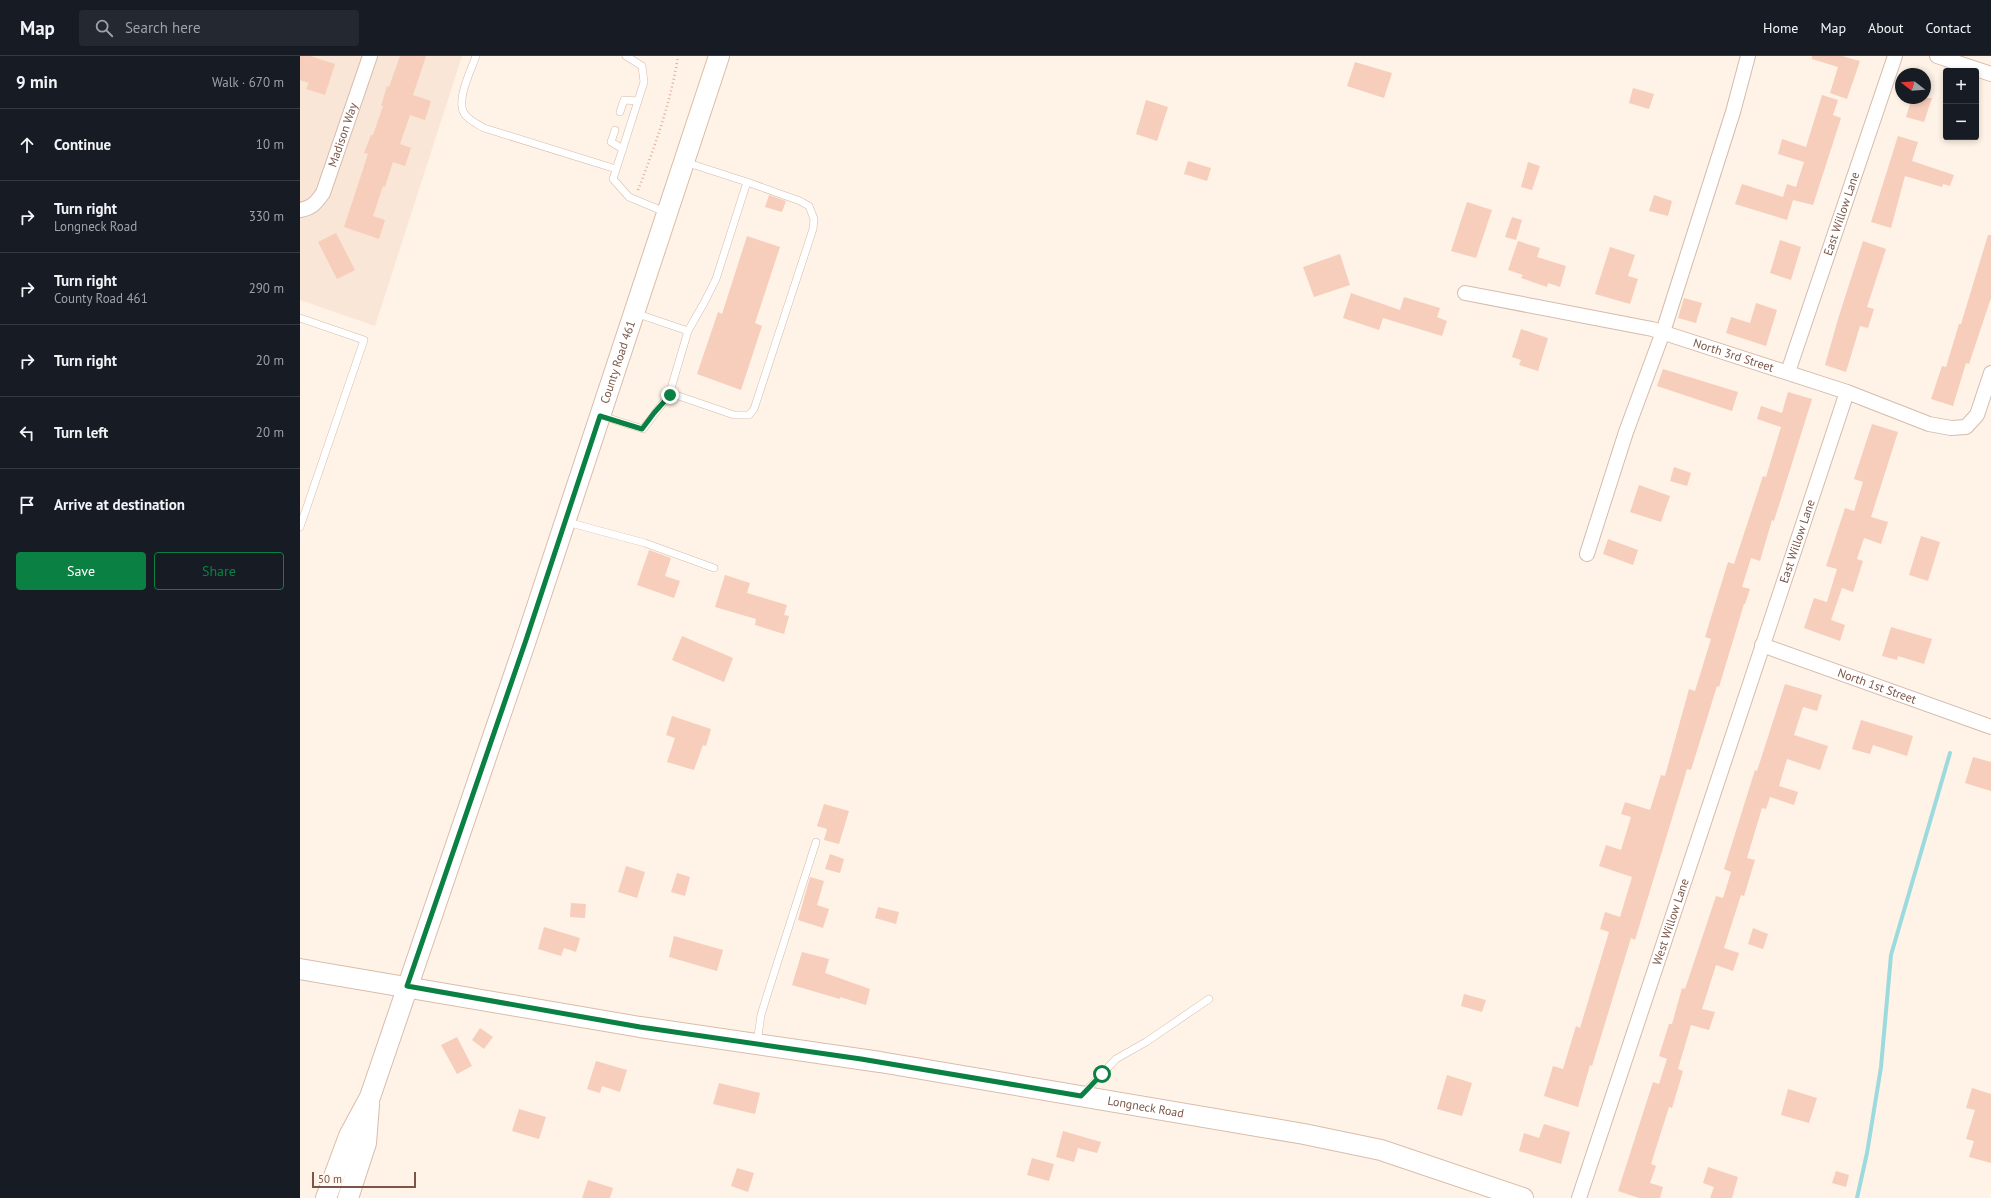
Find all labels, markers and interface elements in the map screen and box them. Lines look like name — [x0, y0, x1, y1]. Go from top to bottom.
search box — [79, 10, 359, 46]
text: Map — [20, 16, 55, 40]
icon: search — [93, 17, 115, 39]
text: Search here — [125, 18, 201, 37]
text: Home — [1763, 19, 1798, 37]
text: Map — [1820, 19, 1846, 37]
text: About — [1868, 19, 1904, 37]
text: Contact — [1926, 19, 1971, 37]
north arrow — [1895, 68, 1931, 104]
map controls — [1943, 68, 1979, 140]
button: + — [1943, 68, 1979, 104]
text: 9 min — [16, 71, 57, 93]
text: Walk · 670 m — [212, 74, 284, 91]
street label: Madison Way — [324, 100, 361, 169]
button: − — [1943, 104, 1979, 140]
icon: ahead — [16, 134, 38, 156]
text: Continue — [54, 135, 111, 154]
text: 10 m — [256, 136, 284, 153]
street label: East Willow Lane — [1820, 170, 1862, 257]
text: Turn right — [54, 199, 117, 218]
icon: right — [16, 206, 38, 228]
text: 330 m — [249, 208, 284, 225]
text: Longneck Road — [54, 218, 137, 235]
text: Turn right — [54, 271, 117, 290]
icon: right — [16, 278, 38, 300]
text: 290 m — [249, 280, 284, 297]
text: County Road 461 — [54, 290, 148, 307]
street label: County Road 461 — [597, 318, 638, 405]
street label: North 3rd Street — [1691, 335, 1776, 375]
icon: right — [16, 350, 38, 372]
text: Turn right — [54, 351, 117, 370]
text: 20 m — [256, 352, 284, 369]
route end — [661, 386, 679, 404]
icon: left — [16, 422, 38, 444]
text: Turn left — [54, 423, 108, 442]
text: 20 m — [256, 424, 284, 441]
icon: arrive — [16, 494, 38, 516]
text: Arrive at destination — [54, 495, 185, 514]
street label: East Willow Lane — [1776, 497, 1818, 585]
button: Save — [16, 552, 146, 590]
button: Share — [154, 552, 284, 590]
street label: North 1st Street — [1836, 665, 1918, 707]
street label: West Willow Lane — [1649, 876, 1692, 967]
route start — [1093, 1065, 1111, 1083]
street label: Longneck Road — [1107, 1093, 1185, 1120]
scale bar — [312, 1170, 416, 1189]
text: 50 m — [318, 1172, 342, 1186]

